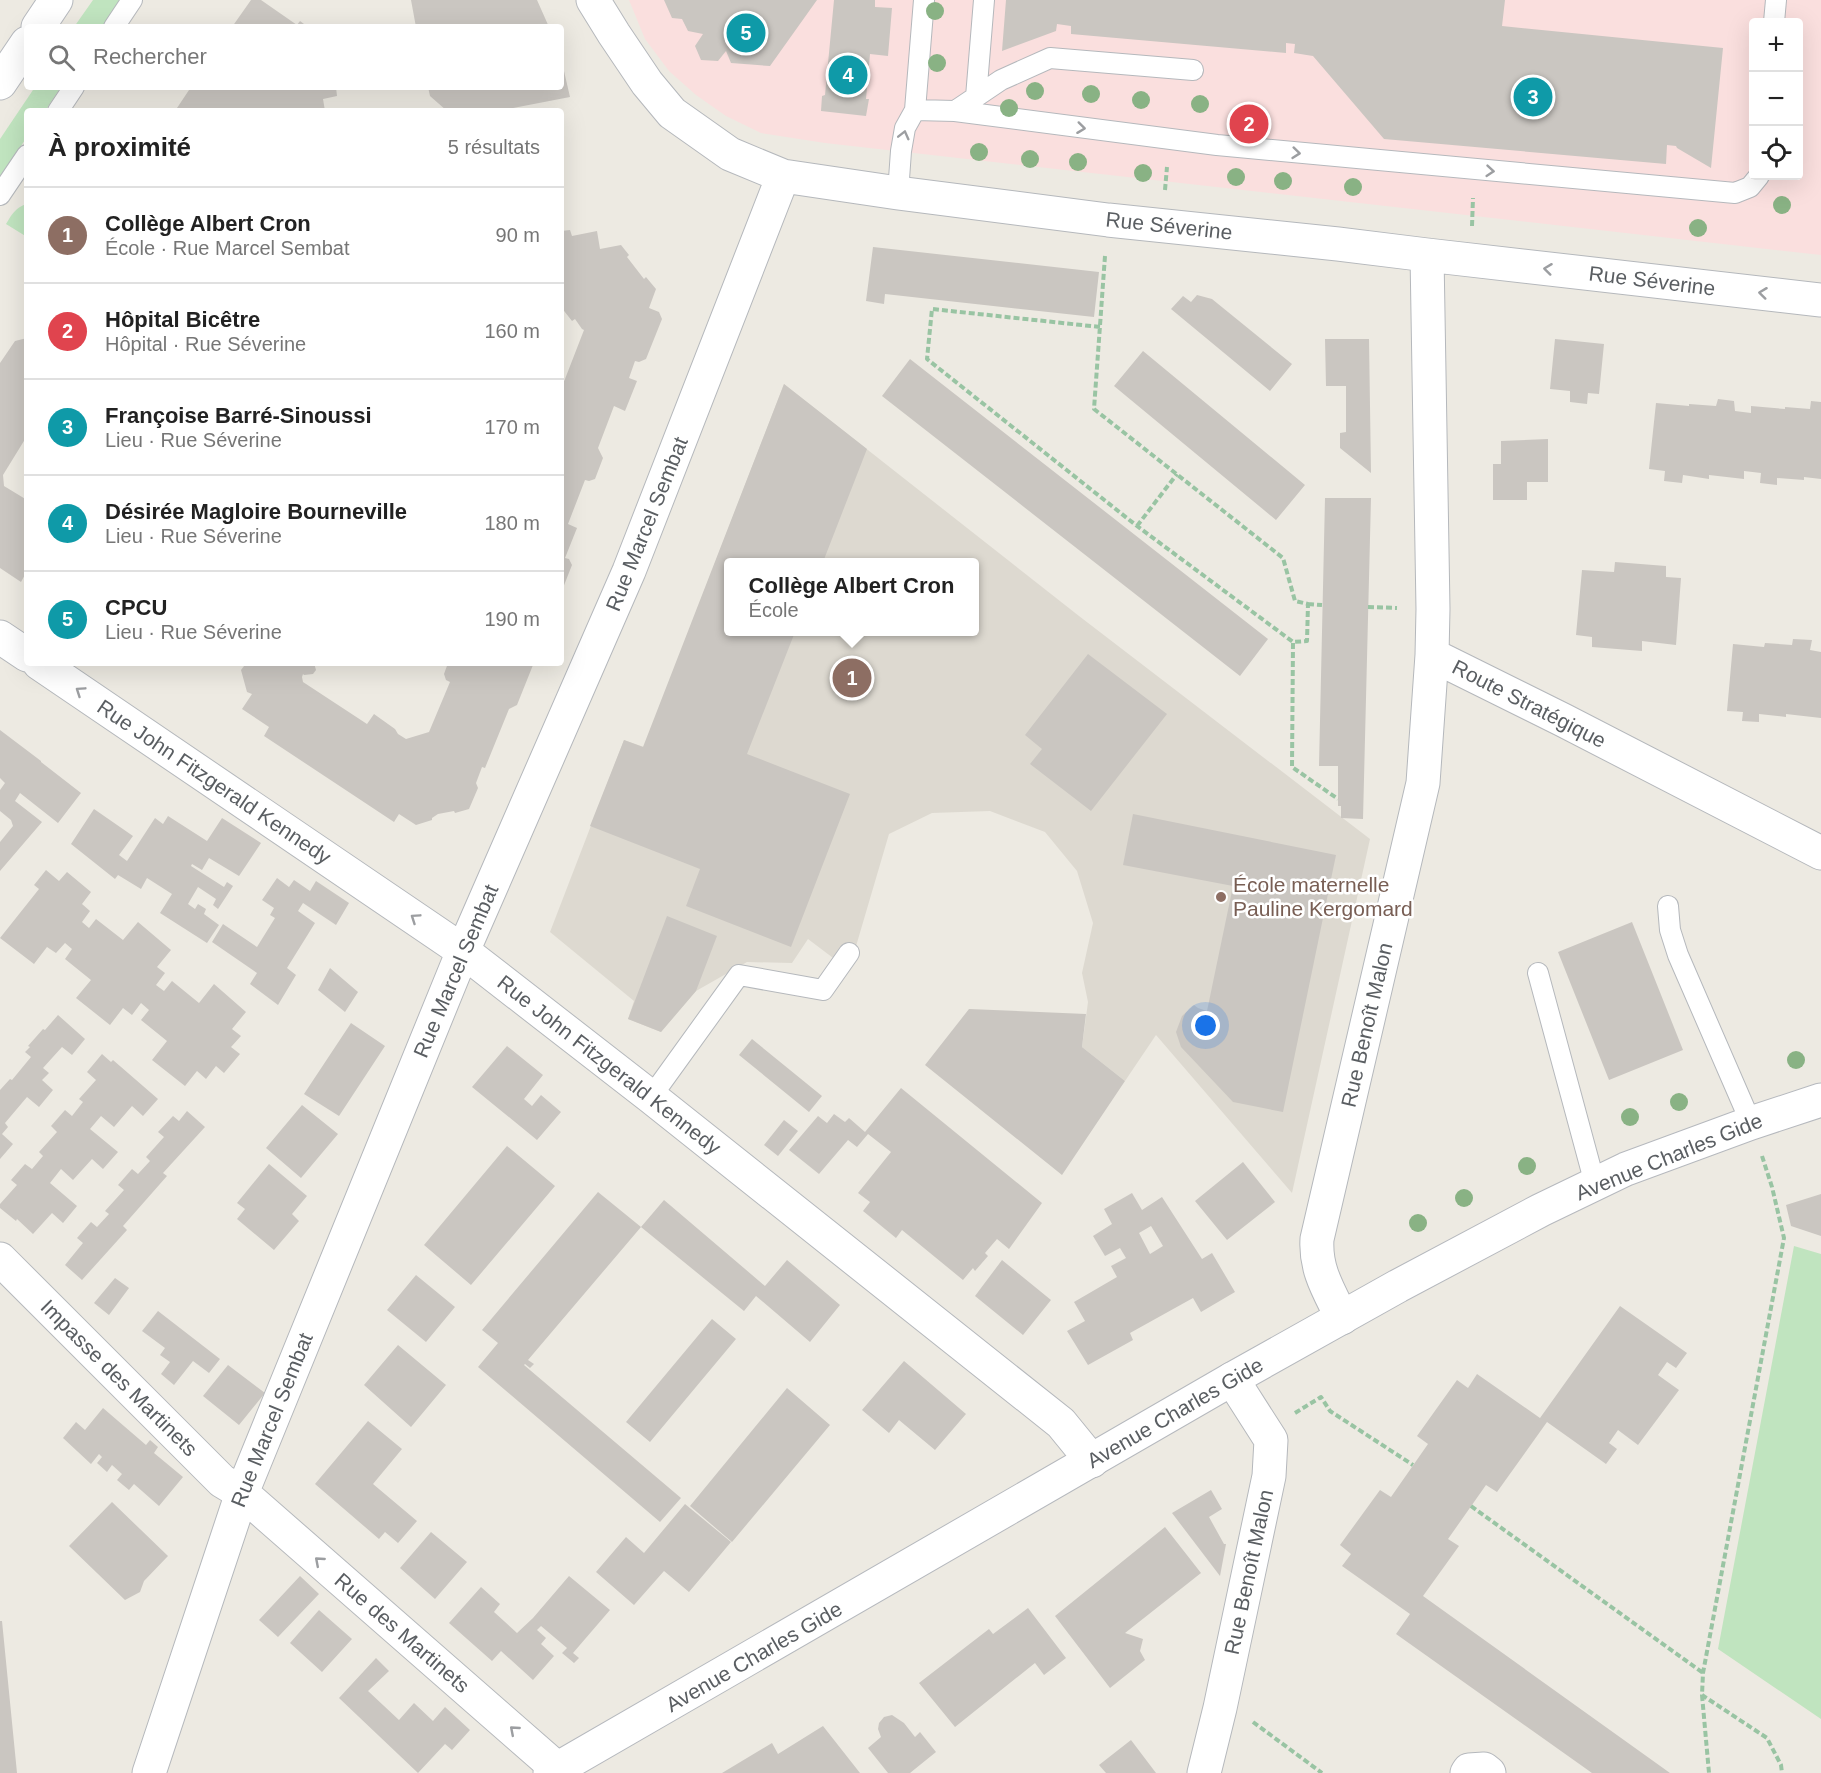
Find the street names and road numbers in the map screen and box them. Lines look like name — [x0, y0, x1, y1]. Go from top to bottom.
street label: Rue Séverine — [1105, 207, 1234, 244]
street label: Rue Séverine — [1588, 261, 1717, 300]
street label: Rue Marcel Sembat — [601, 433, 692, 614]
street label: Route Stratégique — [1449, 655, 1610, 752]
street label: Rue John Fitzgerald Kennedy — [93, 695, 336, 869]
street label: Rue Marcel Sembat — [409, 881, 502, 1061]
street label: Rue Benoît Malon — [1336, 940, 1397, 1109]
street label: Rue John Fitzgerald Kennedy — [493, 970, 726, 1159]
street label: Avenue Charles Gide — [1572, 1109, 1765, 1205]
street label: Impasse des Martinets — [37, 1295, 202, 1460]
street label: Rue Marcel Sembat — [226, 1329, 317, 1510]
street label: Avenue Charles Gide — [1083, 1353, 1267, 1472]
street label: Rue Benoît Malon — [1220, 1487, 1277, 1657]
street label: Rue des Martinets — [330, 1568, 474, 1697]
street label: Avenue Charles Gide — [662, 1597, 846, 1716]

